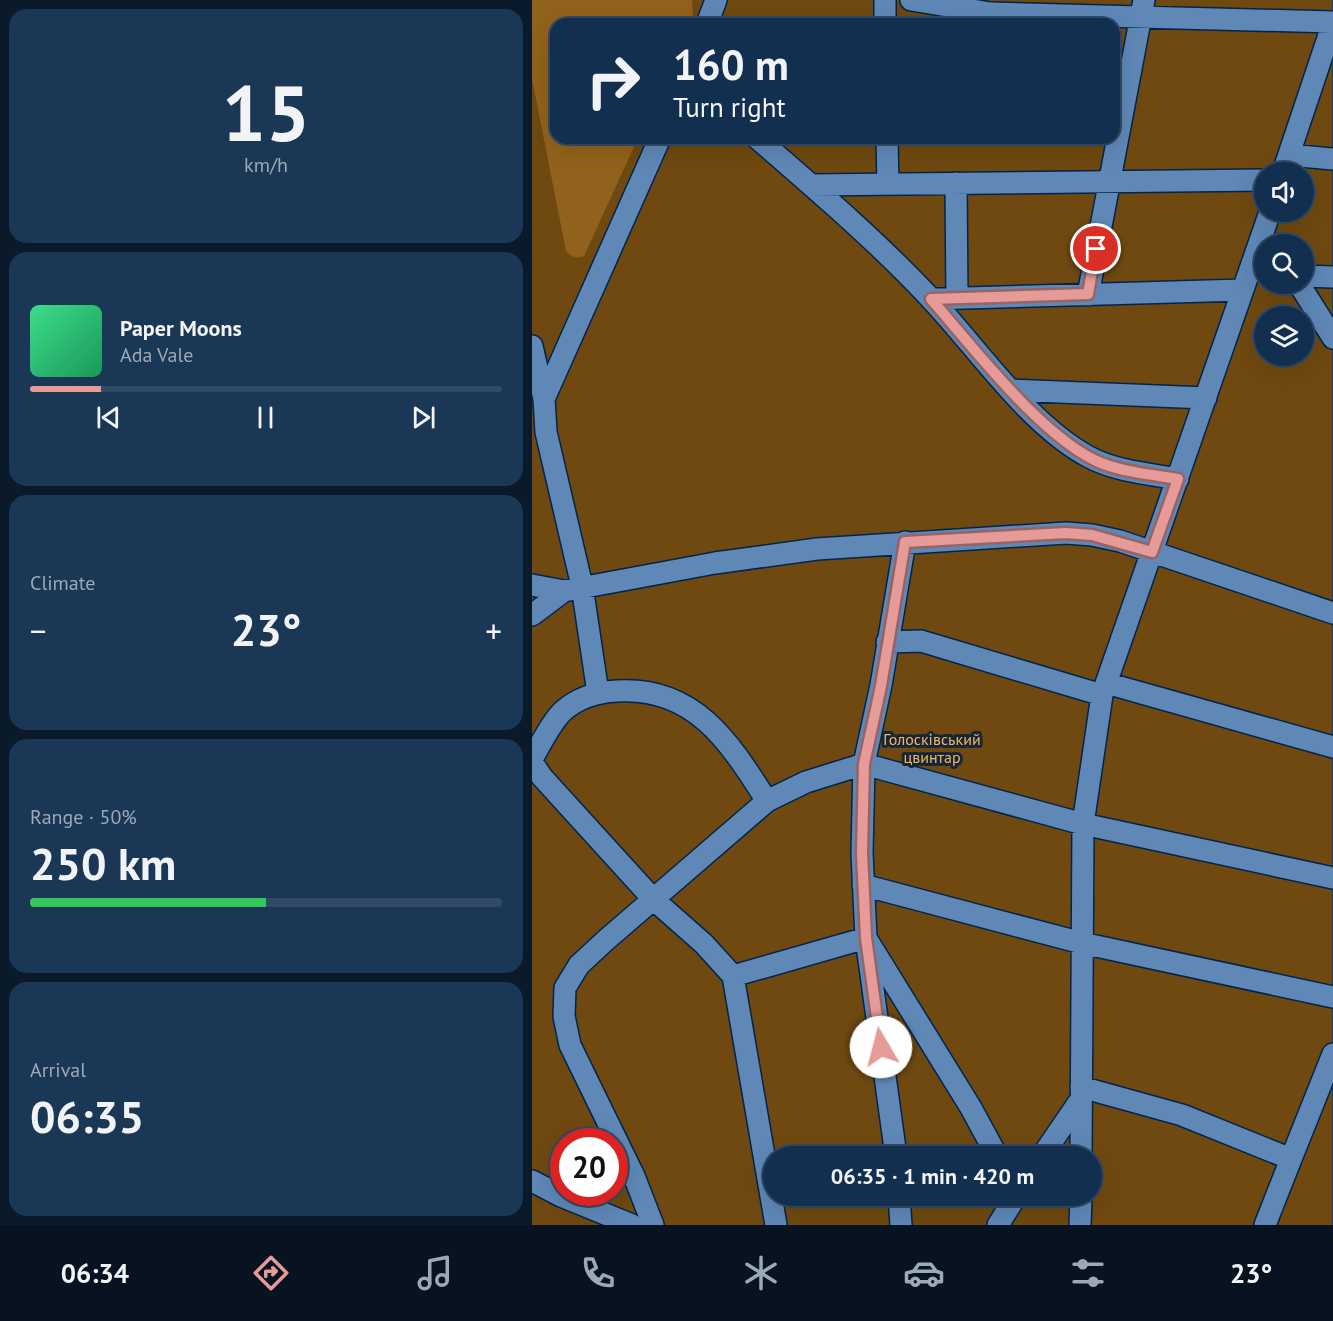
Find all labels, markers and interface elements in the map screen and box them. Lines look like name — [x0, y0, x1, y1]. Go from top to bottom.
text: 160 m — [673, 37, 789, 92]
icon: right — [574, 42, 652, 120]
text: 15 — [222, 62, 310, 163]
text: Turn right — [673, 90, 786, 124]
text: km/h — [244, 152, 288, 178]
map controls — [1254, 162, 1314, 366]
button: sound — [1254, 162, 1314, 222]
pin — [1070, 223, 1121, 274]
icon: arrive — [1079, 232, 1112, 265]
button: search — [1254, 234, 1314, 294]
button: layers — [1254, 306, 1314, 366]
text: Paper Moons — [120, 314, 242, 342]
text: Ada Vale — [120, 342, 193, 368]
icon: previous — [92, 401, 125, 434]
icon: pause — [249, 401, 282, 434]
icon: next — [407, 401, 440, 434]
text: Climate — [30, 570, 96, 596]
text: 23° — [231, 600, 301, 658]
text: − — [30, 609, 47, 652]
text: + — [485, 609, 502, 652]
park label: Голосківський цвинтар — [883, 729, 981, 767]
text: Range · 50% — [30, 804, 137, 830]
text: 250 km — [30, 834, 176, 892]
position arrow — [849, 1015, 913, 1079]
text: Arrival — [30, 1057, 86, 1083]
text: 06:35 — [30, 1087, 144, 1145]
speed limit sign: 20 — [550, 1128, 628, 1206]
text: 06:35 · 1 min · 420 m — [831, 1162, 1034, 1190]
icon: directions — [250, 1252, 292, 1294]
icon: music — [414, 1252, 456, 1294]
icon: phone — [577, 1252, 619, 1294]
icon: climate — [740, 1252, 782, 1294]
icon: car — [903, 1252, 945, 1294]
icon: filters — [1067, 1252, 1109, 1294]
text: 06:34 — [61, 1256, 129, 1290]
text: 23° — [1230, 1256, 1272, 1290]

